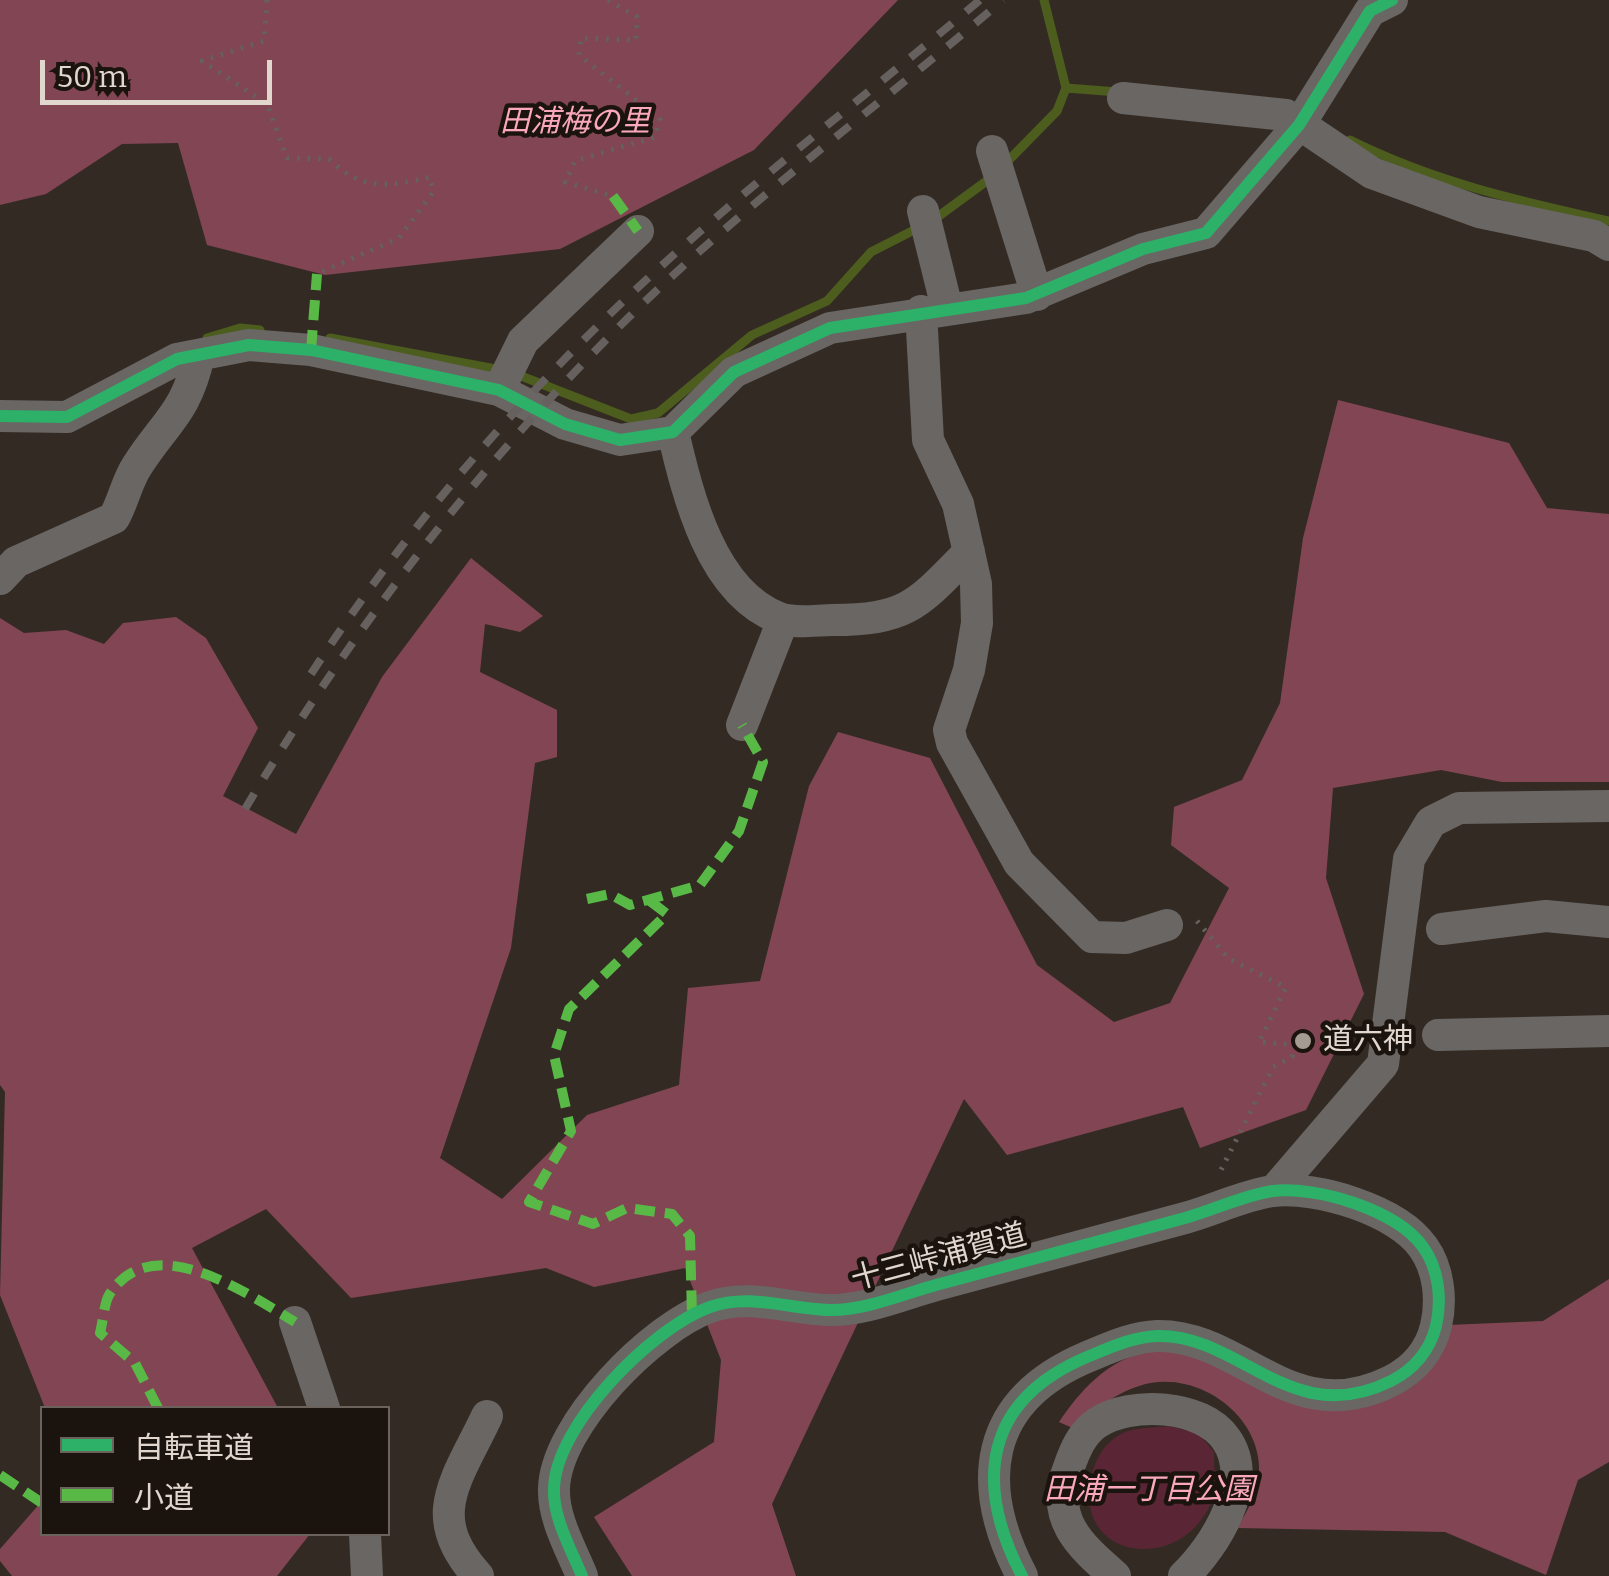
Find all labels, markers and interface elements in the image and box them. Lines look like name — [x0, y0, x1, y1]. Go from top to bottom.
scale bar — [45, 40, 278, 102]
text: 50 m — [57, 59, 127, 95]
park label: 田浦梅の里 — [500, 105, 650, 141]
place label: 道六神 — [1323, 1023, 1413, 1059]
marker: 道六神 — [1292, 1030, 1314, 1052]
street label: 十三峠浦賀道 — [847, 1217, 1031, 1299]
legend — [40, 1406, 390, 1536]
text: 自転車道 — [134, 1430, 254, 1466]
park label: 田浦一丁目公園 — [1044, 1473, 1254, 1509]
text: 小道 — [134, 1480, 194, 1516]

